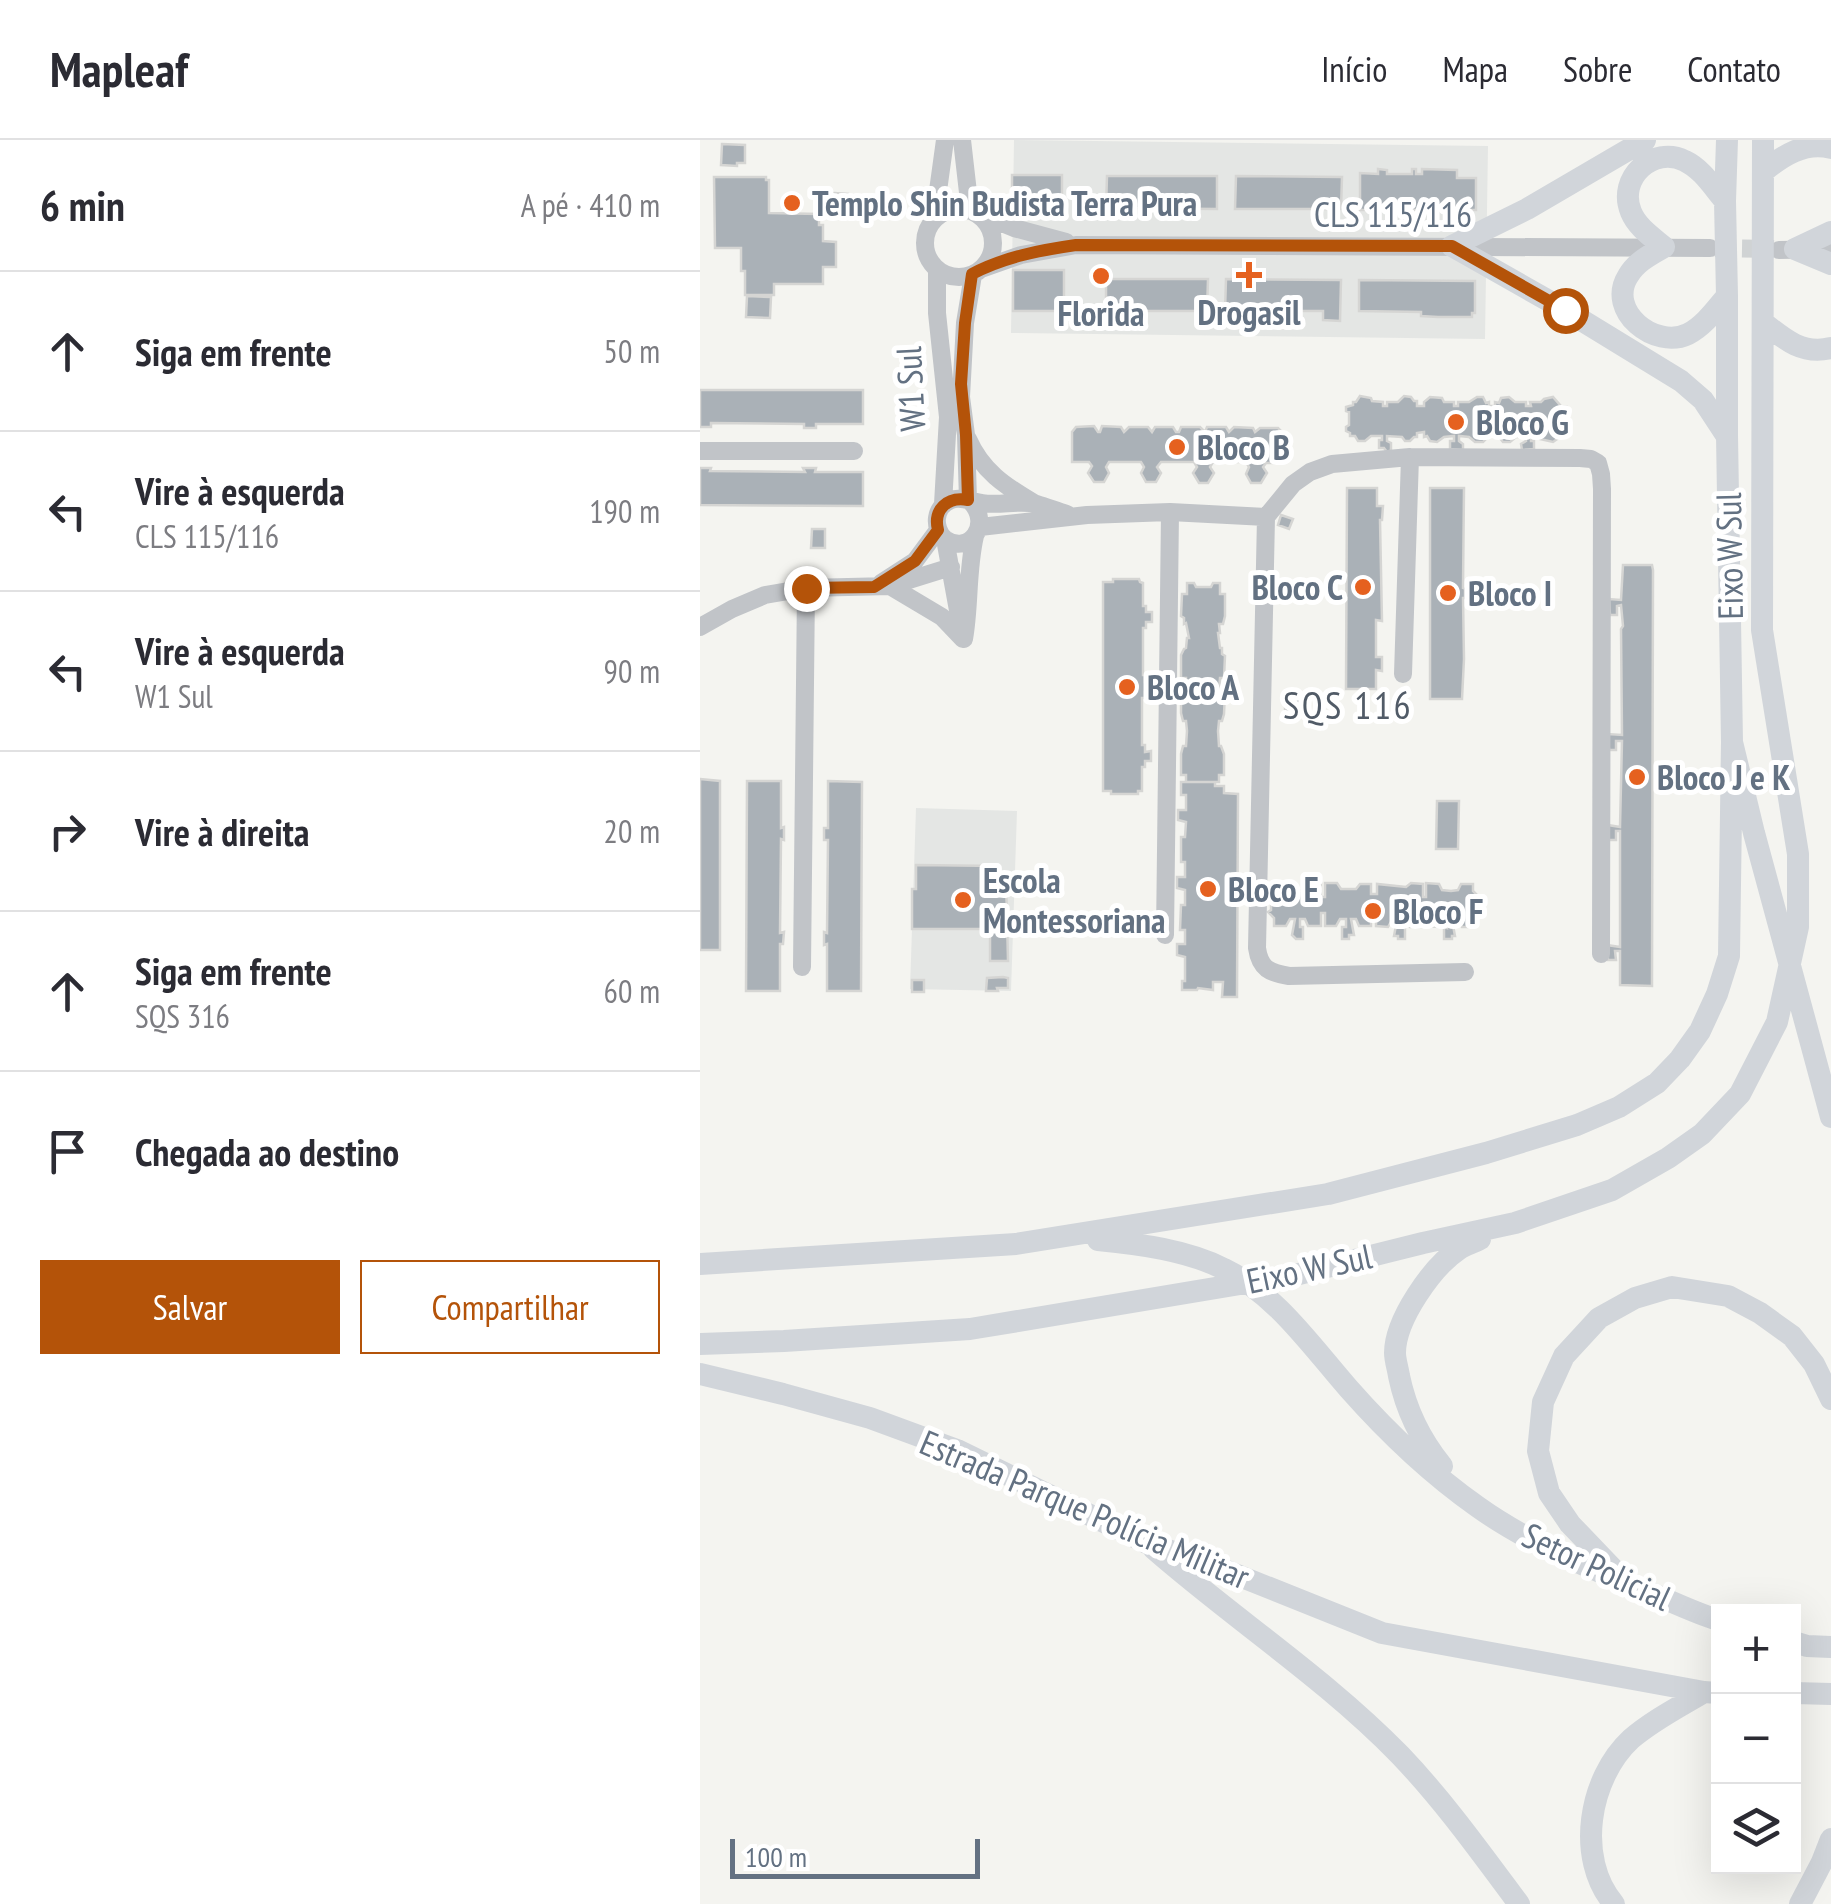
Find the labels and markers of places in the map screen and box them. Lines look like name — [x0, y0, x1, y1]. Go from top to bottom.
place label: Templo Shin Budista Terra Pura — [812, 180, 1197, 226]
marker: Templo Shin Budista Terra Pura — [781, 192, 803, 214]
marker: Drogasil — [1238, 264, 1260, 286]
marker: Florida — [1090, 265, 1112, 287]
place label: Drogasil — [1197, 289, 1301, 335]
place label: Florida — [1058, 290, 1144, 336]
place label: Bloco G — [1476, 399, 1569, 445]
marker: Bloco G — [1445, 411, 1467, 433]
place label: Bloco B — [1197, 424, 1290, 470]
marker: Bloco B — [1166, 436, 1188, 458]
place label: Bloco C — [1252, 564, 1343, 610]
place label: Bloco I — [1468, 570, 1552, 616]
marker: Bloco C — [1352, 576, 1374, 598]
marker: Bloco I — [1437, 582, 1459, 604]
place label: Bloco A — [1147, 664, 1240, 710]
marker: Bloco A — [1116, 676, 1138, 698]
place label: Bloco J e K — [1657, 754, 1790, 800]
marker: Bloco J e K — [1626, 766, 1648, 788]
place label: Escola Montessoriana — [983, 857, 1166, 943]
place label: Bloco E — [1228, 866, 1319, 912]
marker: Bloco E — [1197, 878, 1219, 900]
place label: Bloco F — [1393, 888, 1483, 934]
marker: Escola Montessoriana — [952, 889, 974, 911]
marker: Bloco F — [1362, 900, 1384, 922]

